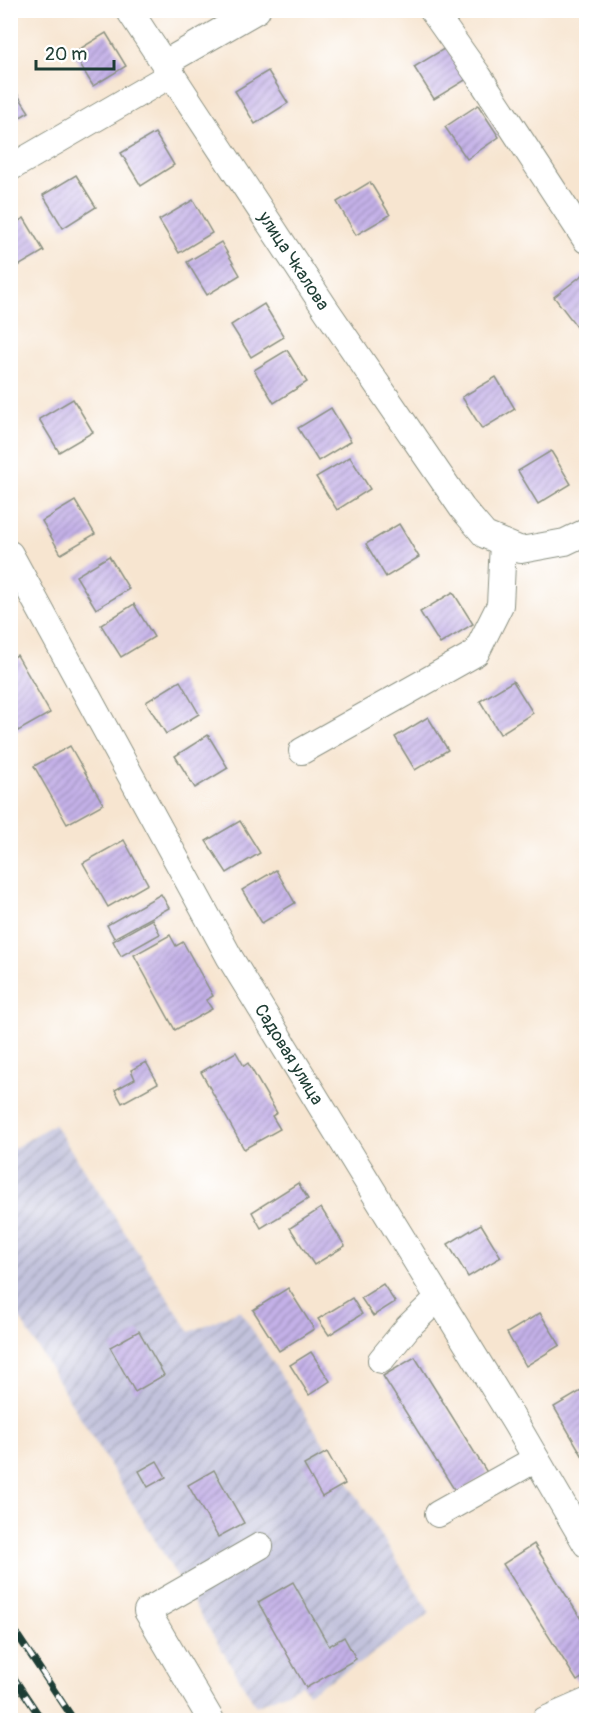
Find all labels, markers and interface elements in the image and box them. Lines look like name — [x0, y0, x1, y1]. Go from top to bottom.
scale bar — [36, 33, 114, 71]
text: 20 m — [45, 43, 87, 66]
street label: улица Чкалова — [252, 206, 334, 315]
street label: Садовая улица — [249, 1000, 328, 1109]

